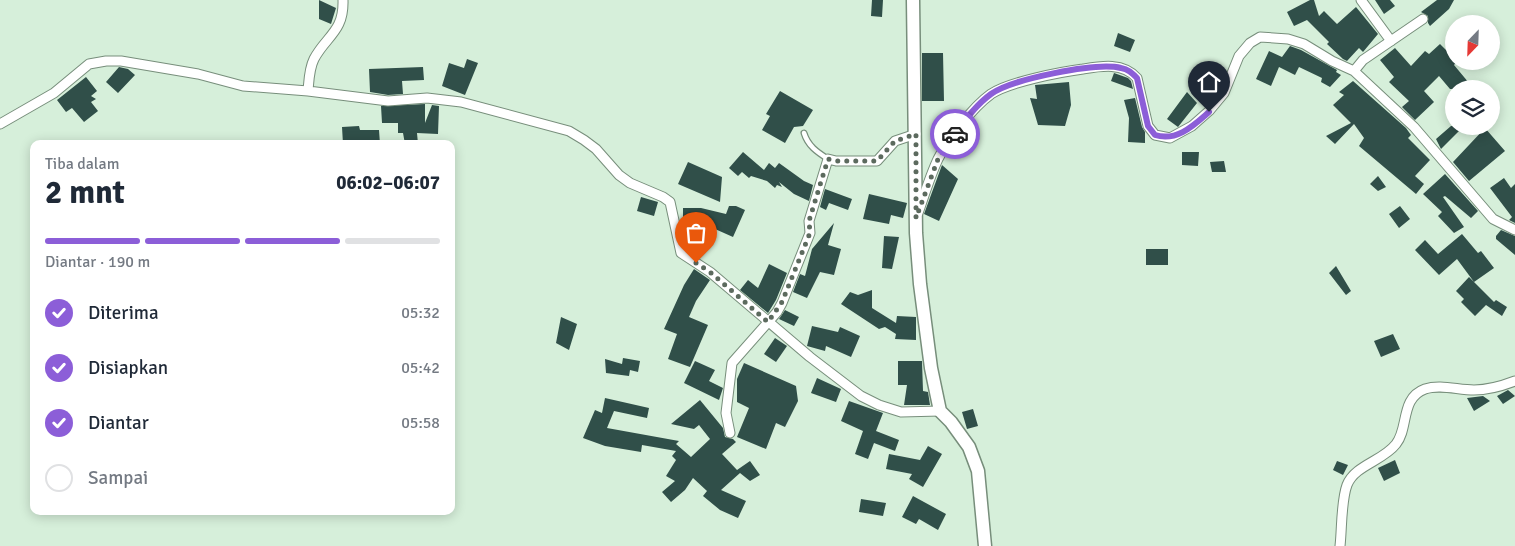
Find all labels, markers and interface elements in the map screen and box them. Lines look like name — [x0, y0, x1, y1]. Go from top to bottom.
north arrow — [1445, 15, 1500, 70]
map controls — [1445, 15, 1500, 135]
pin — [1188, 61, 1230, 112]
icon: home — [1195, 68, 1223, 96]
button: layers — [1445, 80, 1500, 135]
courier — [930, 109, 980, 159]
icon: car — [941, 120, 969, 148]
text: Tiba dalam — [45, 154, 119, 174]
text: 06:02–06:07 — [336, 171, 440, 195]
text: 2 mnt — [45, 173, 125, 212]
pin — [675, 212, 717, 263]
icon: bag — [682, 219, 710, 247]
text: Diantar · 190 m — [45, 252, 150, 272]
icon: check — [45, 299, 73, 327]
text: Diterima — [88, 301, 159, 325]
text: 05:32 — [401, 303, 440, 323]
icon: check — [45, 354, 73, 382]
text: Disiapkan — [88, 356, 168, 380]
text: 05:42 — [401, 358, 440, 378]
icon: check — [45, 409, 73, 437]
text: Diantar — [88, 411, 149, 435]
text: 05:58 — [401, 413, 440, 433]
text: Sampai — [88, 466, 148, 490]

